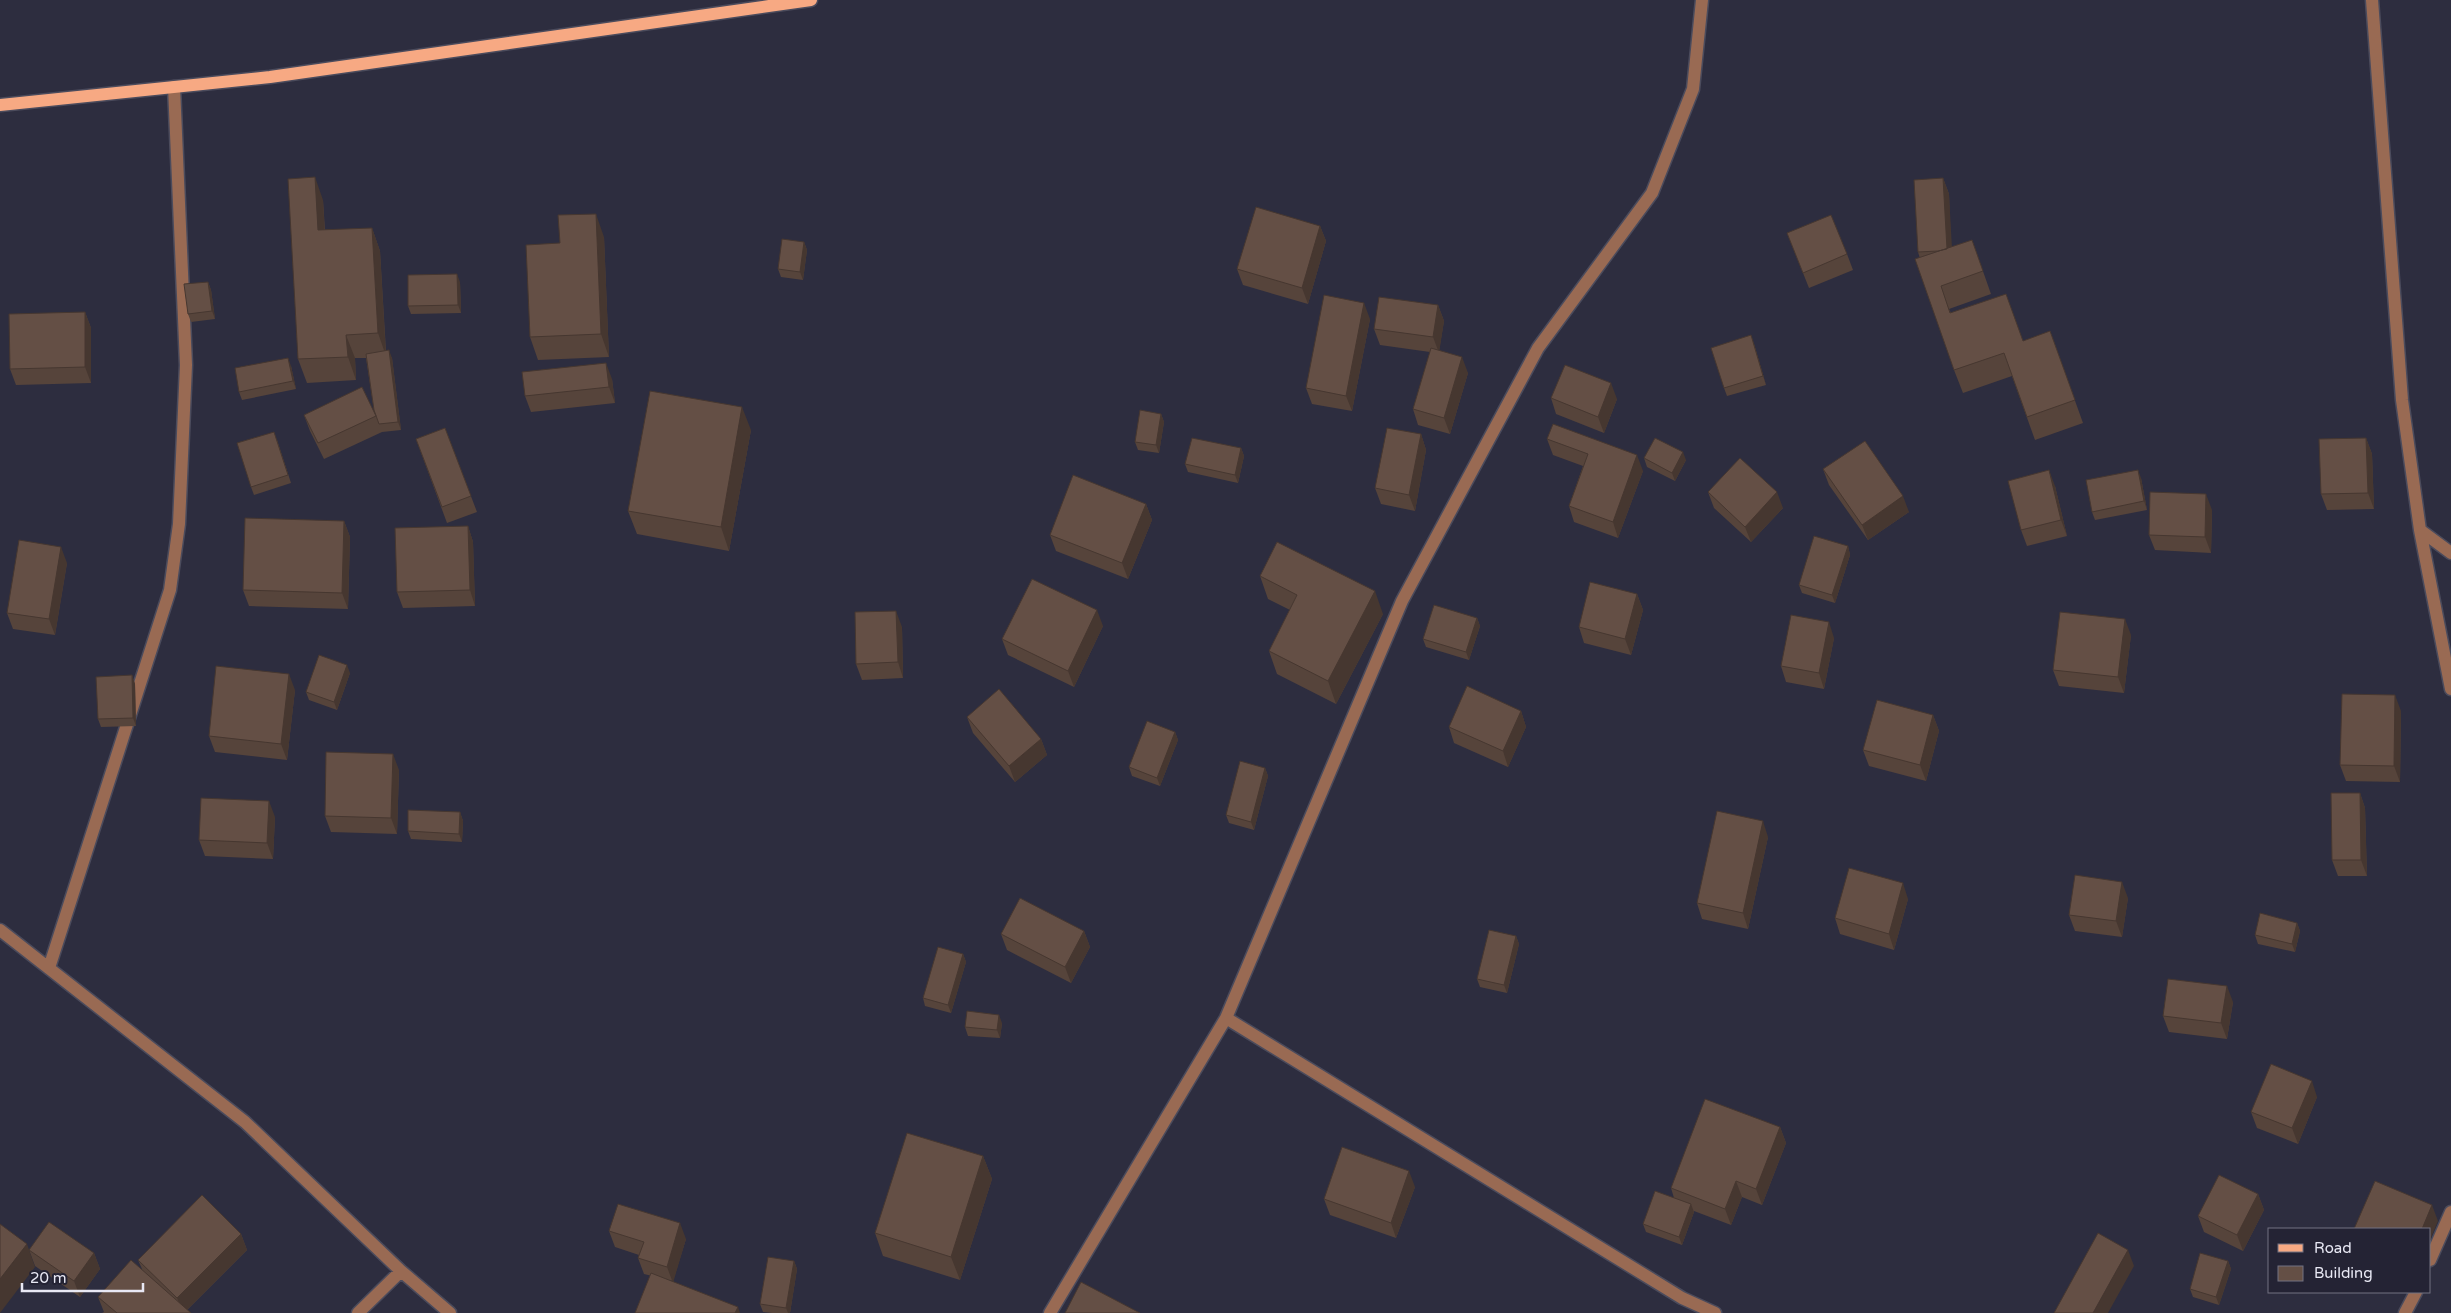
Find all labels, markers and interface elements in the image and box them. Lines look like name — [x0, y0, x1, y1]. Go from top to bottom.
legend — [2268, 1228, 2431, 1293]
text: Road — [2314, 1239, 2352, 1257]
scale bar — [22, 1260, 144, 1292]
text: Building — [2314, 1264, 2373, 1282]
text: 20 m — [30, 1269, 67, 1287]

